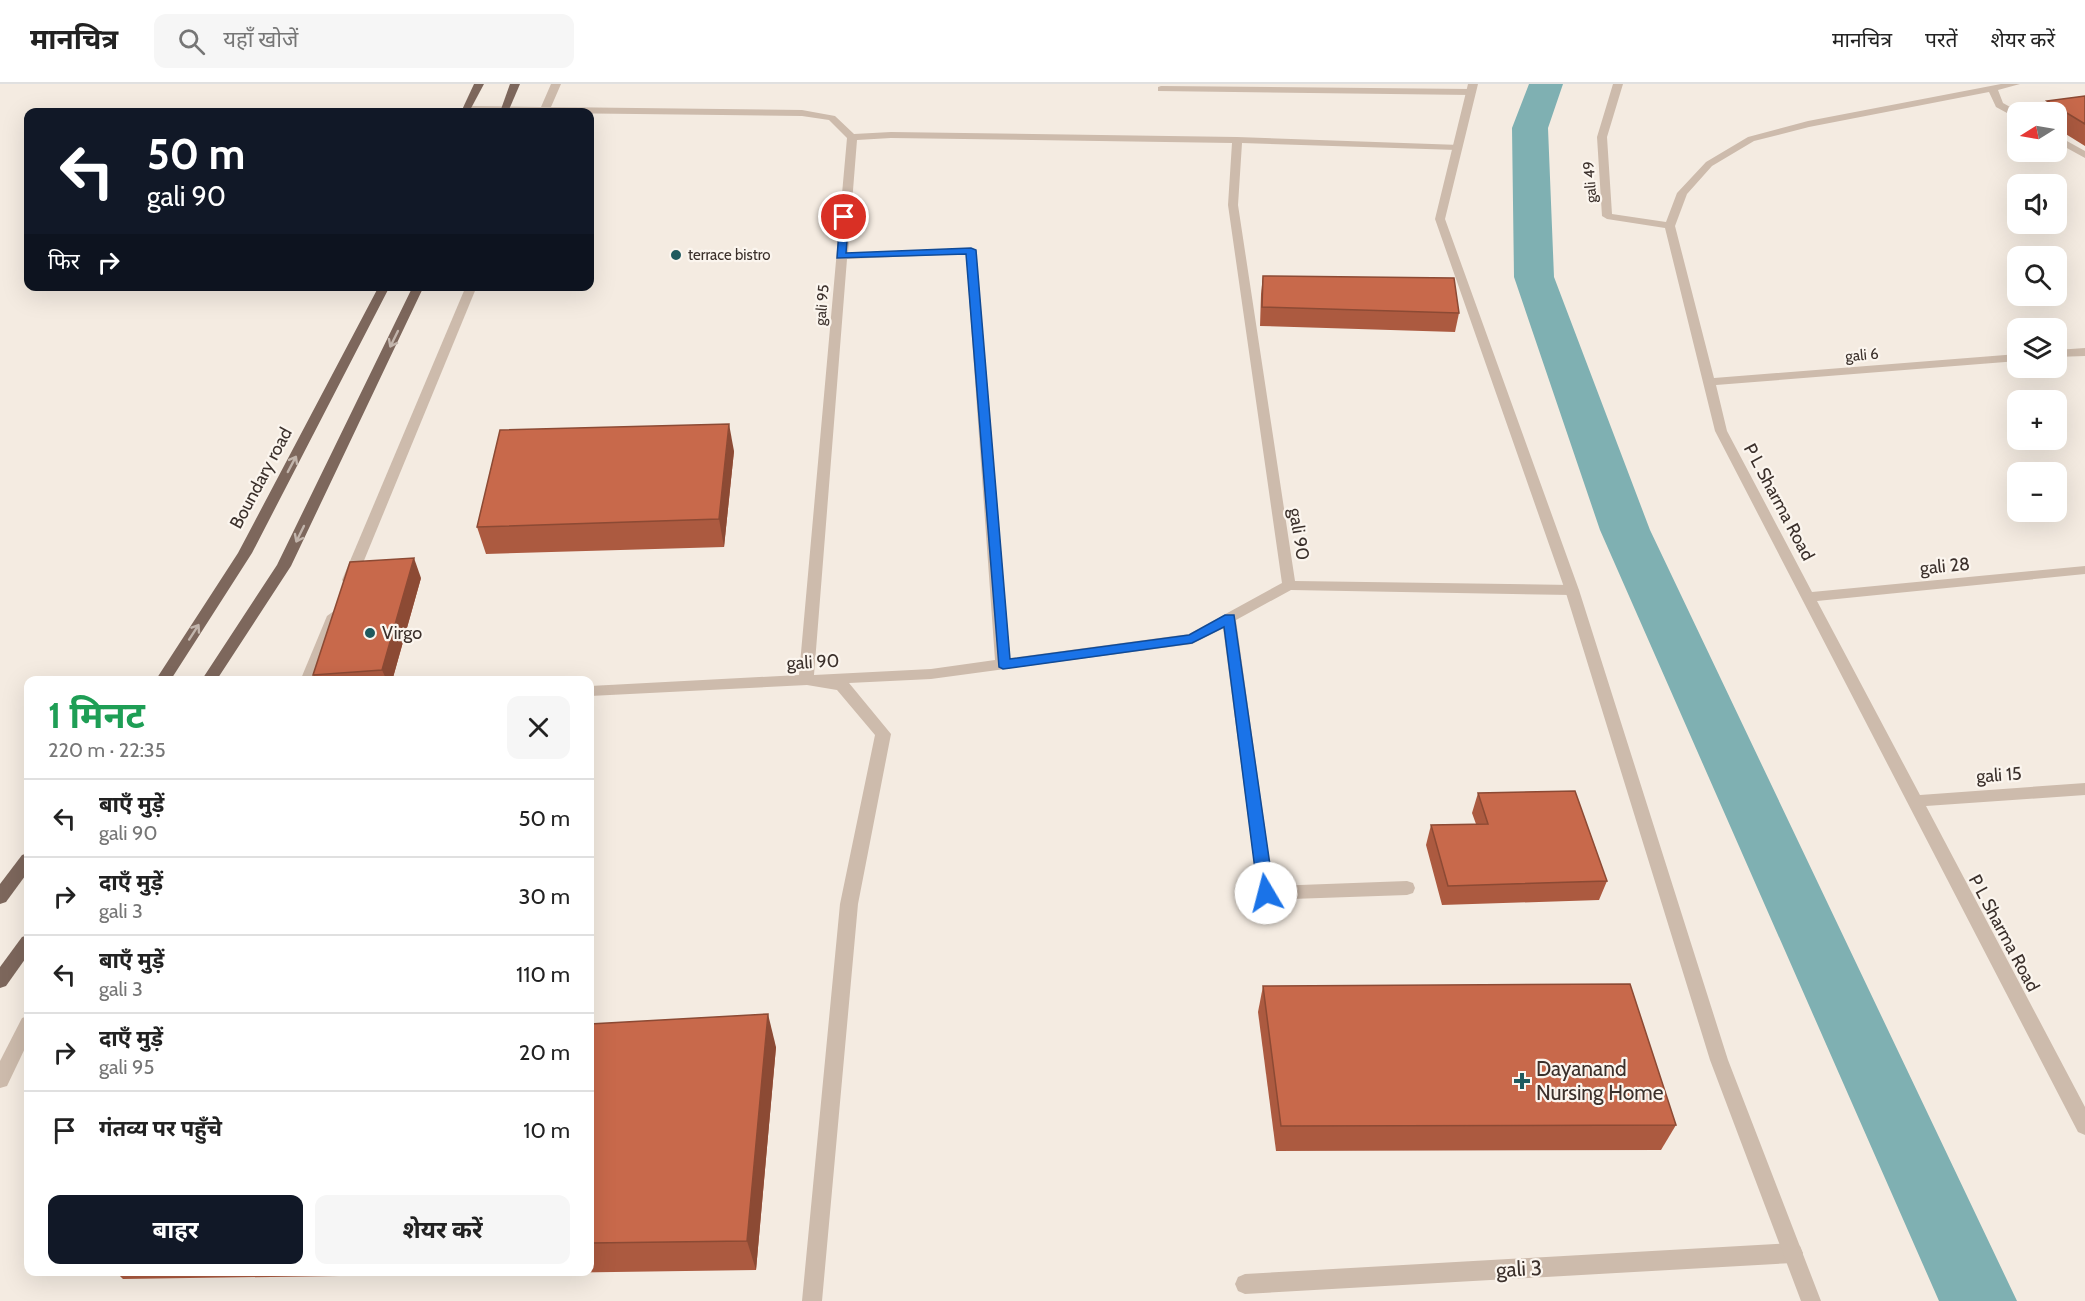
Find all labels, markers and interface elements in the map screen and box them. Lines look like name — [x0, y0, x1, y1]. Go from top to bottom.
search box — [154, 14, 574, 68]
text: मानचित्र — [30, 22, 118, 56]
icon: search — [175, 25, 208, 58]
text: यहाँ खोजें — [223, 26, 298, 53]
text: मानचित्र — [1832, 27, 1892, 52]
text: परतें — [1925, 27, 1958, 52]
text: शेयर करें — [1991, 27, 2055, 52]
north arrow — [2007, 102, 2067, 162]
map controls — [2007, 102, 2067, 522]
text: 50 m — [147, 128, 245, 180]
icon: left — [48, 132, 126, 210]
street label: gali 49 — [1580, 160, 1600, 204]
button: sound — [2007, 174, 2067, 234]
text: gali 90 — [147, 180, 226, 213]
pin — [818, 191, 869, 242]
icon: arrive — [827, 200, 860, 233]
icon: right — [92, 246, 125, 279]
place label: terrace bistro — [688, 246, 771, 264]
button: search — [2007, 246, 2067, 306]
text: फिर — [48, 248, 80, 275]
marker: terrace bistro — [669, 248, 683, 262]
street label: gali 95 — [811, 284, 833, 326]
button: layers — [2007, 318, 2067, 378]
one-way arrow — [388, 330, 400, 348]
street label: gali 6 — [1845, 345, 1879, 365]
button: + — [2007, 390, 2067, 450]
street label: Boundary road — [225, 424, 297, 532]
street label: P L Sharma Road — [1739, 440, 1819, 564]
one-way arrow — [287, 455, 298, 473]
button: − — [2007, 462, 2067, 522]
street label: gali 90 — [1284, 506, 1314, 562]
one-way arrow — [294, 524, 306, 542]
street label: gali 28 — [1919, 553, 1971, 579]
place label: Virgo — [382, 622, 422, 644]
one-way arrow — [188, 624, 200, 641]
marker: Virgo — [363, 626, 377, 640]
street label: gali 90 — [786, 650, 840, 674]
text: 1 मिनट — [48, 693, 145, 737]
button: close — [507, 696, 570, 759]
text: 220 m · 22:35 — [48, 738, 165, 762]
street label: gali 15 — [1976, 762, 2022, 788]
text: बाएँ मुड़ें — [99, 791, 164, 818]
icon: left — [48, 802, 81, 835]
text: 50 m — [518, 805, 570, 832]
text: gali 90 — [99, 821, 157, 845]
position arrow — [1234, 861, 1298, 925]
text: दाएँ मुड़ें — [99, 869, 163, 896]
street label: P L Sharma Road — [1964, 871, 2044, 995]
icon: right — [48, 880, 81, 913]
text: 30 m — [518, 883, 570, 910]
text: gali 3 — [99, 899, 143, 923]
text: बाएँ मुड़ें — [99, 947, 164, 974]
icon: left — [48, 958, 81, 991]
text: 110 m — [516, 961, 570, 988]
text: gali 3 — [99, 977, 143, 1001]
text: दाएँ मुड़ें — [99, 1025, 163, 1052]
icon: right — [48, 1036, 81, 1069]
text: 20 m — [519, 1039, 570, 1066]
text: gali 95 — [99, 1055, 154, 1079]
place label: Dayanand Nursing Home — [1536, 1056, 1664, 1105]
marker: Dayanand Nursing Home — [1513, 1072, 1531, 1090]
icon: arrive — [48, 1114, 81, 1147]
text: गंतव्य पर पहुँचे — [99, 1115, 222, 1142]
text: 10 m — [523, 1117, 570, 1144]
button: बाहर — [48, 1195, 303, 1264]
button: शेयर करें — [315, 1195, 570, 1264]
street label: gali 3 — [1495, 1255, 1543, 1282]

